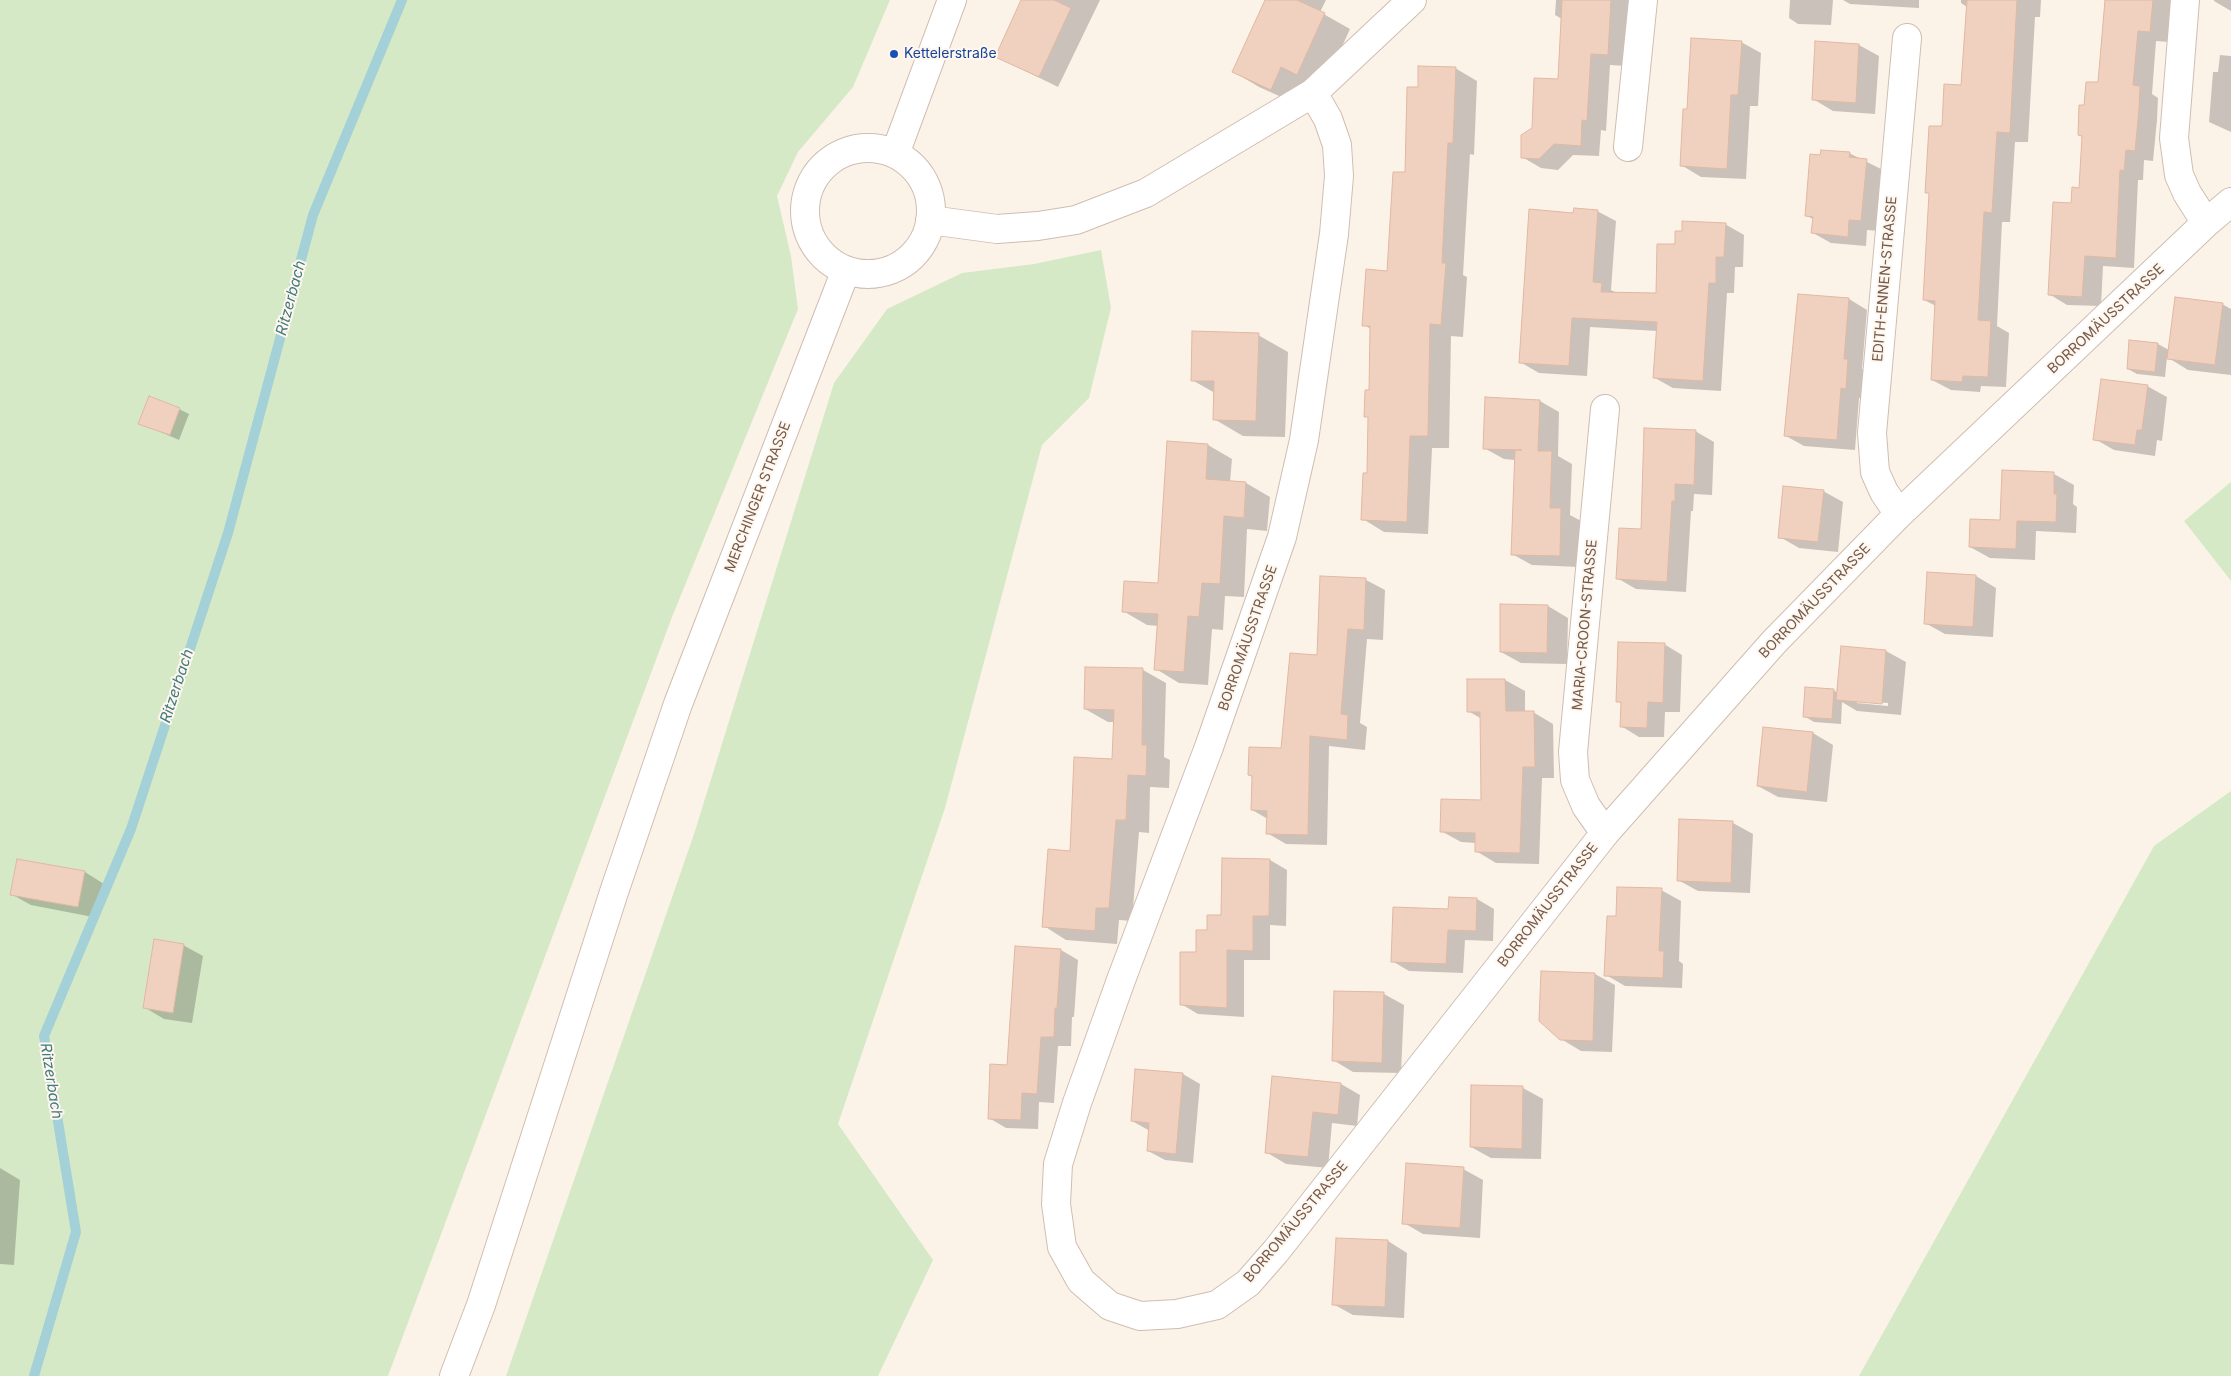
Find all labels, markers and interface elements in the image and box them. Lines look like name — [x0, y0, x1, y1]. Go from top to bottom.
place label: Kettelerstraße — [904, 46, 997, 62]
marker: Kettelerstraße — [888, 48, 900, 60]
street label: EDITH-ENNEN-STRASSE — [1869, 196, 1901, 362]
water label: Ritzerbach — [272, 259, 310, 337]
street label: BORROMÄUSSTRASSE — [2044, 261, 2168, 377]
street label: MERCHINGER STRASSE — [722, 419, 794, 575]
street label: MARIA-CROON-STRASSE — [1569, 539, 1601, 711]
street label: BORROMÄUSSTRASSE — [1756, 540, 1874, 662]
street label: BORROMÄUSSTRASSE — [1215, 563, 1281, 713]
water label: Ritzerbach — [157, 647, 197, 725]
street label: BORROMÄUSSTRASSE — [1494, 840, 1602, 970]
water label: Ritzerbach — [36, 1042, 66, 1120]
street label: BORROMÄUSSTRASSE — [1240, 1158, 1352, 1286]

